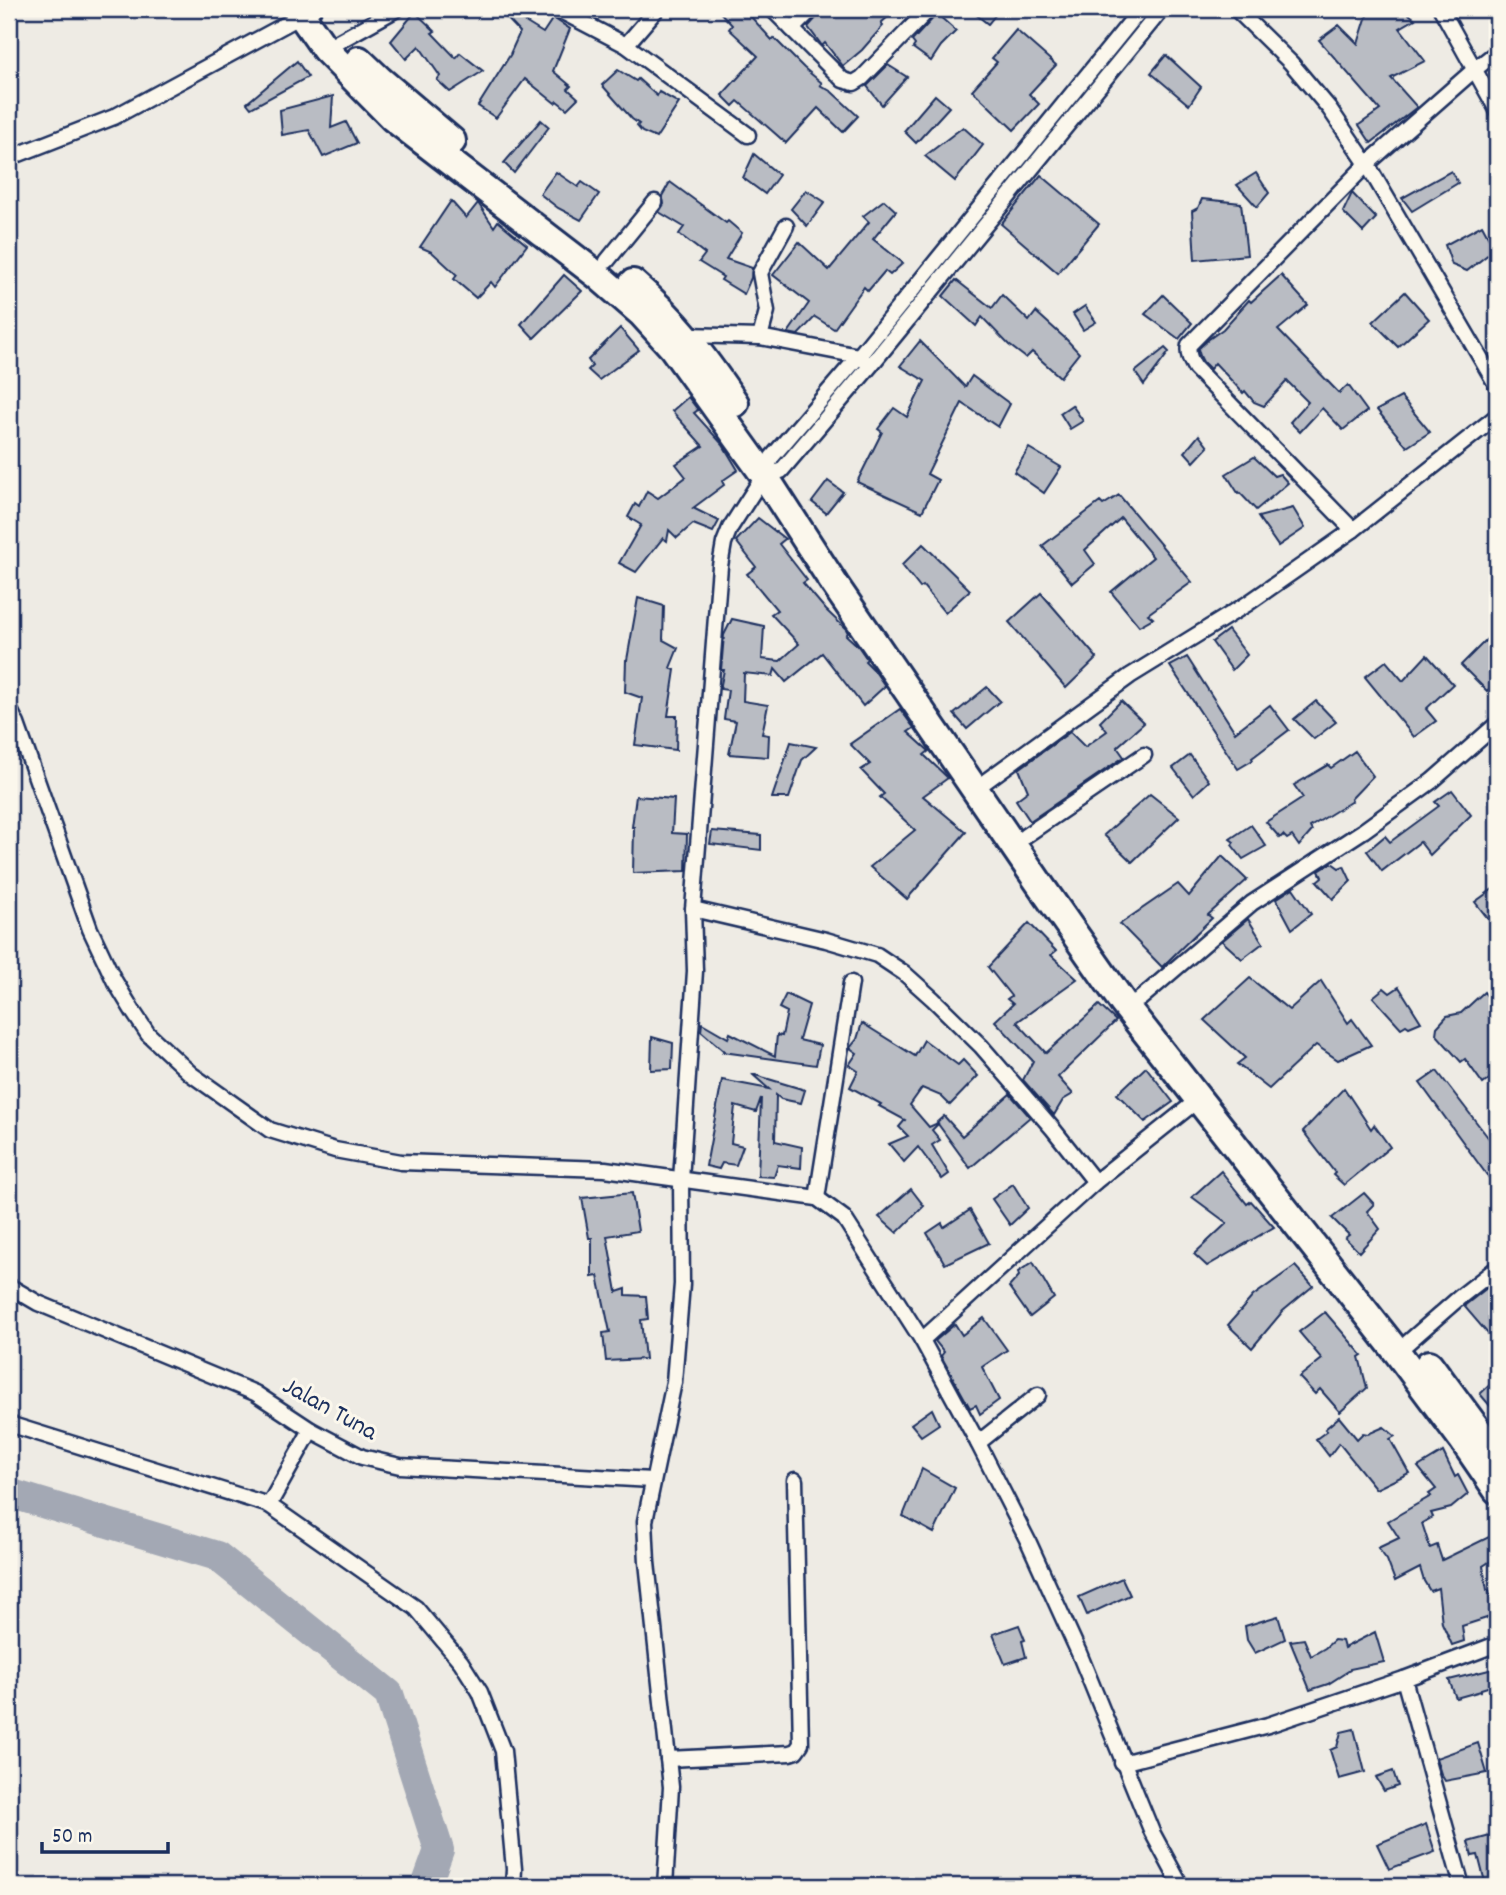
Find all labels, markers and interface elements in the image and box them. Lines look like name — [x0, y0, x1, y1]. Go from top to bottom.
street label: Jalan Tuna — [275, 1369, 384, 1452]
scale bar — [42, 1811, 168, 1855]
text: 50 m — [52, 1823, 92, 1853]

